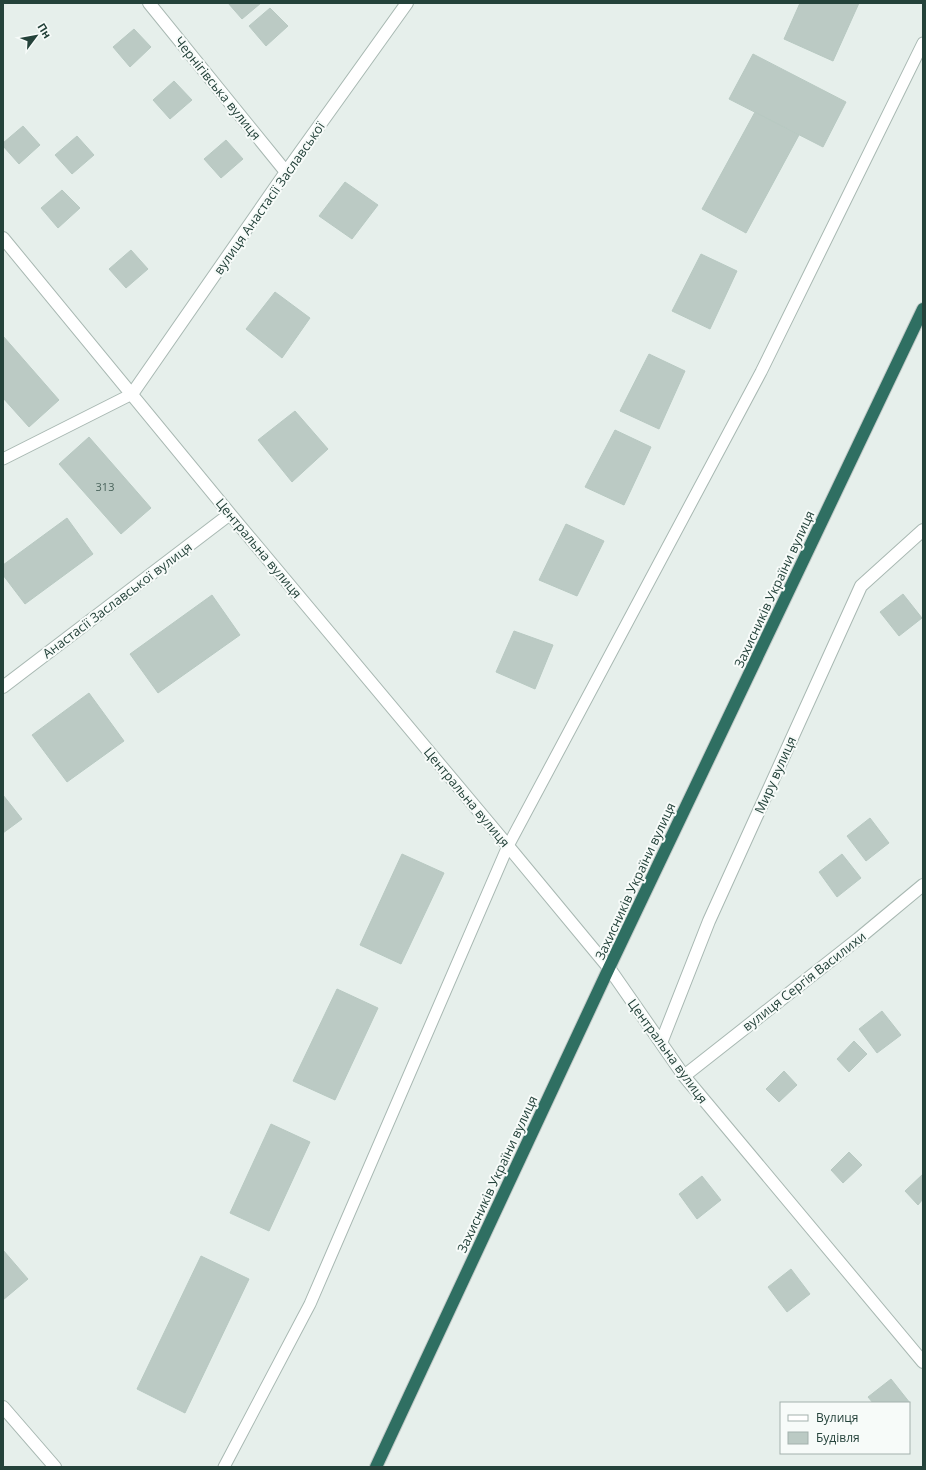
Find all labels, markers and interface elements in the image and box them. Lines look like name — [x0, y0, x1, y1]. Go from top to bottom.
north arrow — [16, 16, 56, 56]
text: Пн — [34, 20, 55, 41]
street label: Чернігівська вулиця — [171, 32, 265, 144]
street label: вулиця Анастасії Заславської — [209, 117, 329, 278]
house number: 313 — [96, 479, 114, 494]
street label: Центральна вулиця — [212, 494, 306, 602]
street label: Захисників України вулиця — [730, 507, 818, 671]
street label: Анастасії Заславської вулиця — [39, 538, 195, 662]
street label: Миру вулиця — [750, 734, 800, 816]
street label: Центральна вулиця — [420, 743, 514, 851]
street label: Захисників України вулиця — [591, 799, 679, 963]
street label: вулиця Сергія Василихи — [738, 927, 870, 1035]
street label: Центральна вулиця — [624, 995, 712, 1107]
street label: Захисників України вулиця — [453, 1092, 541, 1256]
legend — [780, 1402, 910, 1454]
text: Вулиця — [816, 1409, 858, 1426]
text: Будівля — [816, 1429, 860, 1446]

